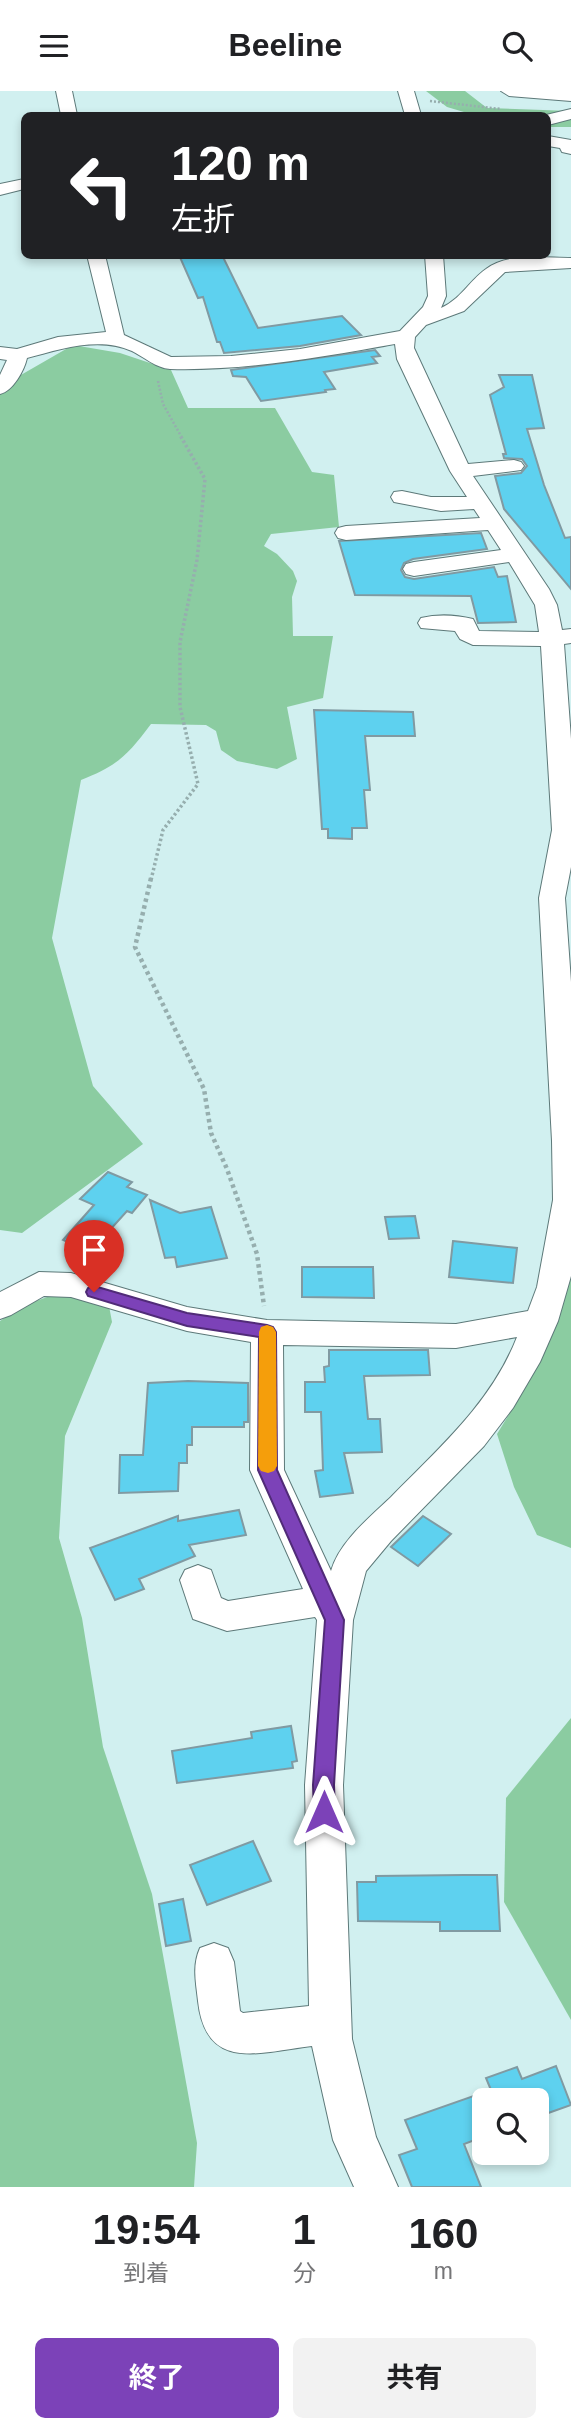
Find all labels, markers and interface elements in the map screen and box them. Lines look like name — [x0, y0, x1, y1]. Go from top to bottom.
icon: menu — [35, 27, 73, 65]
text: Beeline — [229, 27, 342, 63]
icon: search — [498, 27, 536, 65]
text: 120 m — [171, 136, 310, 190]
icon: left — [56, 140, 147, 231]
text: 左折 — [171, 201, 235, 237]
pin — [64, 1220, 124, 1292]
icon: arrive — [75, 1231, 113, 1269]
position arrow — [287, 1775, 361, 1849]
map controls — [472, 2088, 549, 2165]
button: search — [472, 2088, 549, 2165]
text: 19:54 — [93, 2206, 200, 2253]
text: 1 — [292, 2206, 316, 2253]
text: 160 — [408, 2210, 478, 2257]
text: m — [434, 2258, 453, 2284]
text: 到着 — [123, 2260, 169, 2286]
text: 分 — [293, 2260, 316, 2286]
button: 終了 — [35, 2338, 279, 2418]
button: 共有 — [293, 2338, 536, 2418]

